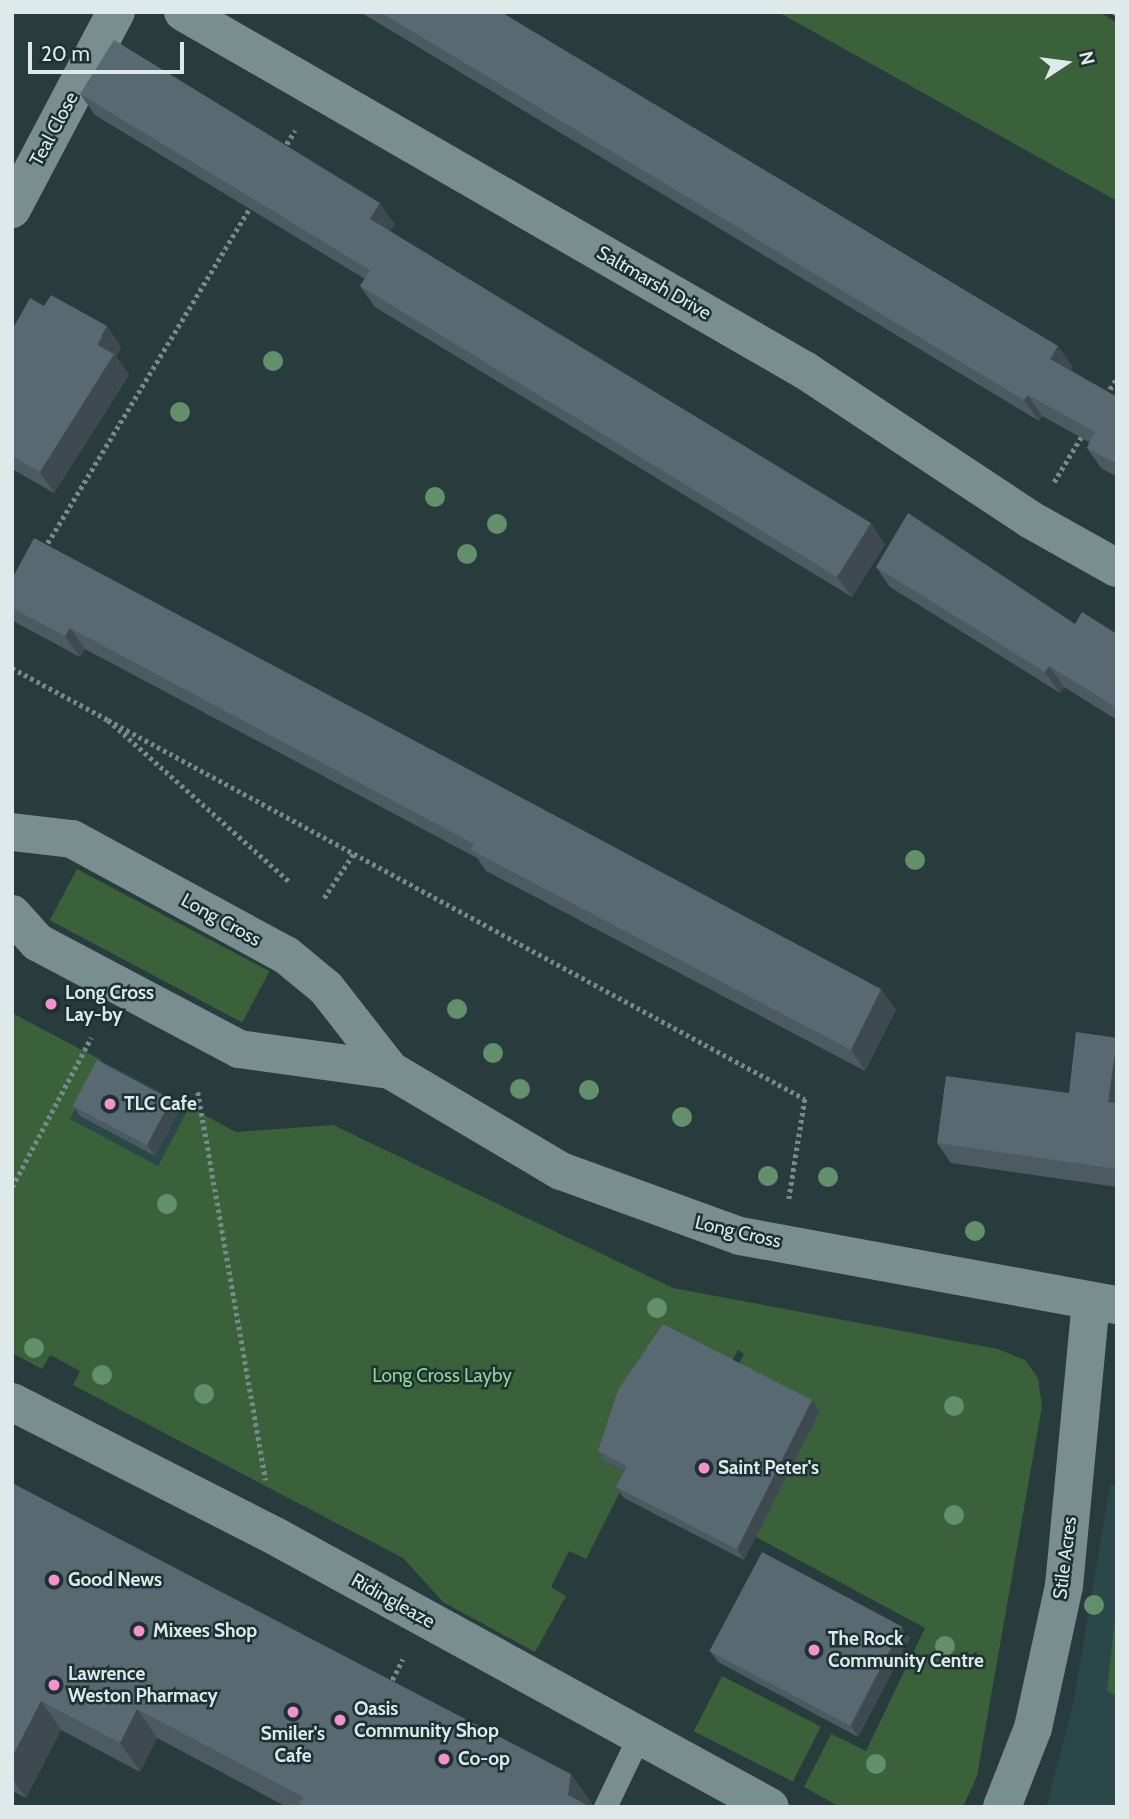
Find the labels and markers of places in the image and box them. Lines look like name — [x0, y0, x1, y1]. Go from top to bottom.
place label: Long Cross Lay-by — [65, 982, 154, 1026]
marker: Long Cross Lay-by — [43, 996, 59, 1012]
place label: TLC Cafe — [124, 1093, 197, 1115]
marker: TLC Cafe — [102, 1096, 118, 1112]
place label: Saint Peter's — [718, 1457, 819, 1479]
marker: Saint Peter's — [696, 1460, 712, 1476]
place label: Good News — [68, 1569, 162, 1591]
marker: Good News — [46, 1572, 62, 1588]
place label: Mixees Shop — [153, 1620, 257, 1642]
marker: Mixees Shop — [131, 1623, 147, 1639]
place label: The Rock Community Centre — [828, 1628, 984, 1672]
marker: The Rock Community Centre — [806, 1642, 822, 1658]
place label: Lawrence Weston Pharmacy — [68, 1663, 218, 1707]
marker: Lawrence Weston Pharmacy — [46, 1677, 62, 1693]
place label: Oasis Community Shop — [354, 1698, 499, 1742]
marker: Smiler's Cafe — [285, 1704, 301, 1720]
marker: Oasis Community Shop — [332, 1712, 348, 1728]
place label: Smiler's Cafe — [261, 1723, 325, 1767]
place label: Co-op — [458, 1748, 510, 1770]
marker: Co-op — [436, 1751, 452, 1767]

